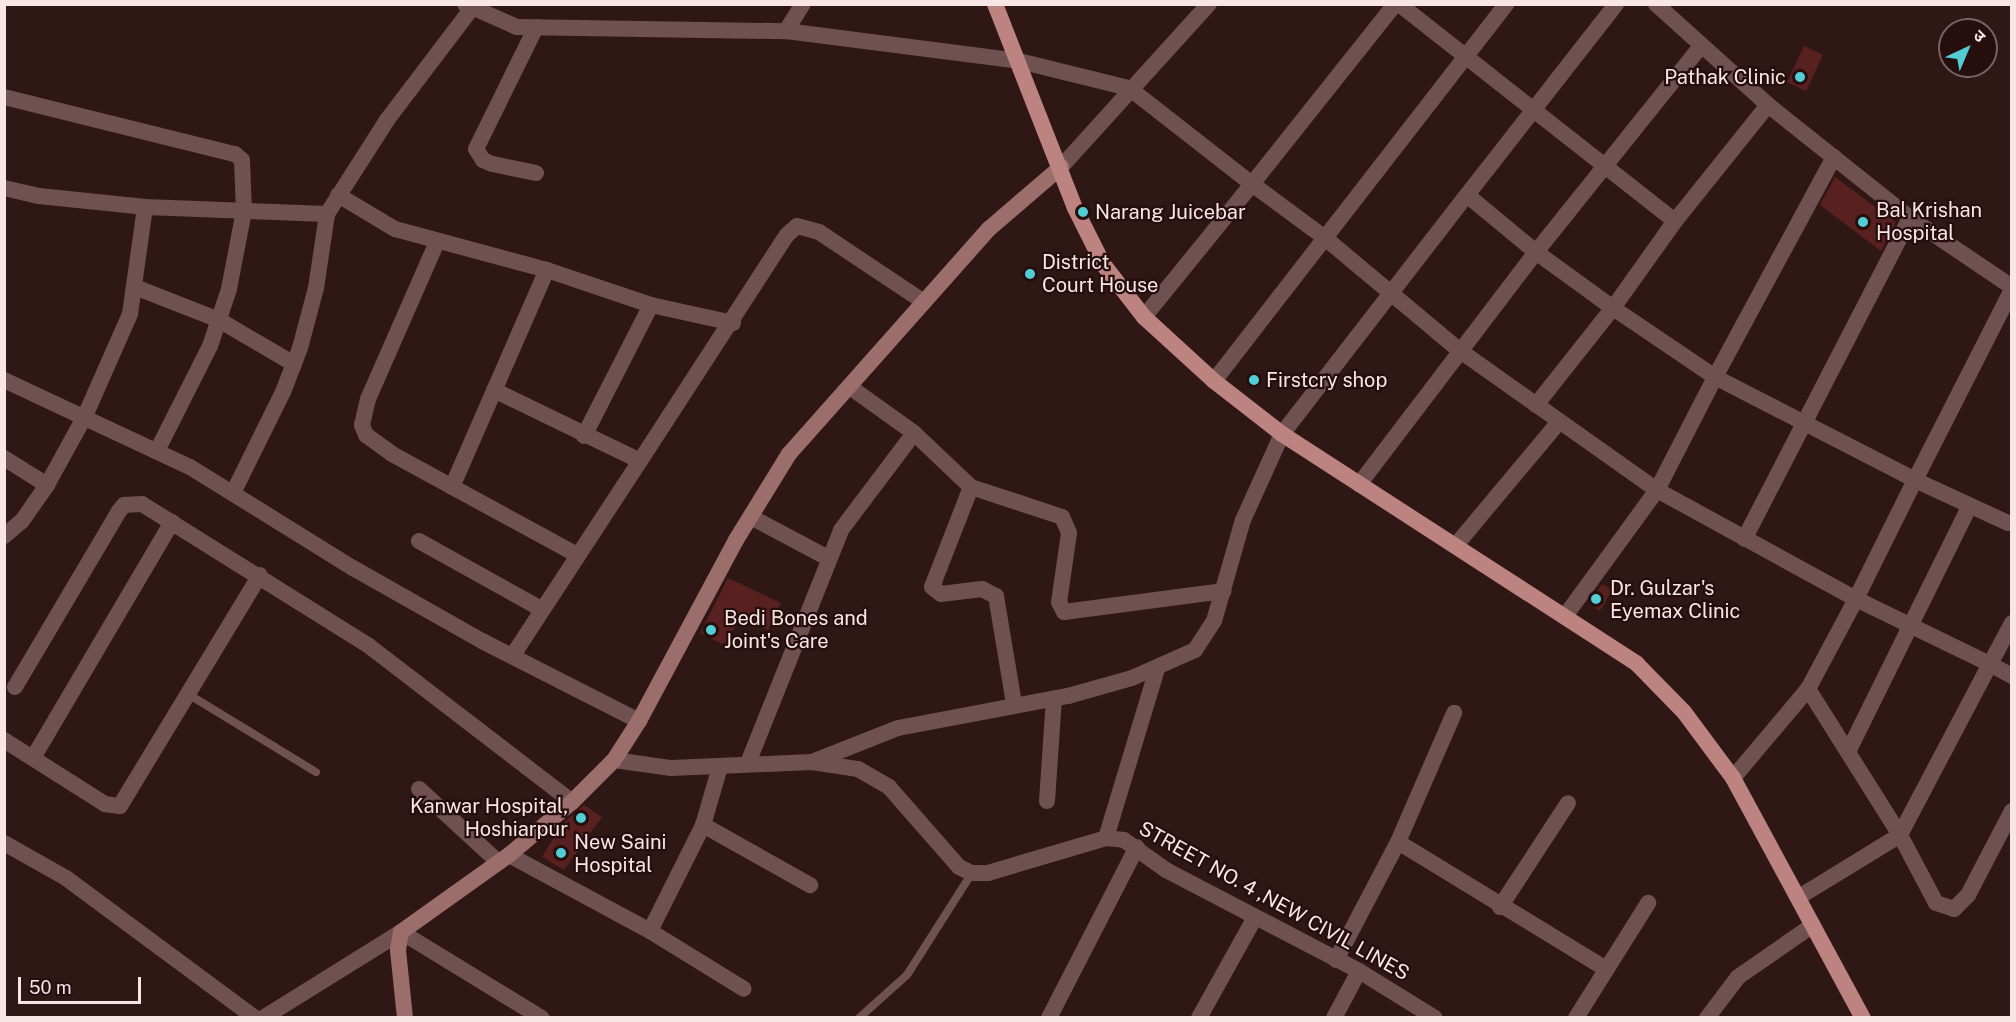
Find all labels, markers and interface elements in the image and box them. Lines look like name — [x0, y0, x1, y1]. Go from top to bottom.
north arrow — [1938, 18, 1998, 78]
text: उ — [1969, 26, 1989, 46]
place label: Pathak Clinic — [1664, 65, 1786, 89]
marker: Pathak Clinic — [1791, 68, 1809, 86]
place label: Bal Krishan Hospital — [1876, 198, 1982, 245]
place label: Narang Juicebar — [1095, 200, 1246, 224]
marker: Narang Juicebar — [1076, 205, 1090, 219]
marker: Bal Krishan Hospital — [1854, 213, 1872, 231]
place label: District Court House — [1042, 250, 1158, 297]
marker: District Court House — [1023, 267, 1037, 281]
place label: Firstcry shop — [1266, 368, 1387, 392]
marker: Firstcry shop — [1247, 373, 1261, 387]
place label: Dr. Gulzar's Eyemax Clinic — [1610, 576, 1740, 623]
marker: Dr. Gulzar's Eyemax Clinic — [1587, 590, 1605, 608]
place label: Bedi Bones and Joint's Care — [724, 606, 868, 653]
marker: Bedi Bones and Joint's Care — [702, 621, 720, 639]
place label: Kanwar Hospital, Hoshiarpur — [410, 795, 568, 842]
marker: Kanwar Hospital, Hoshiarpur — [572, 809, 590, 827]
street label: STREET NO. 4 ,NEW CIVIL LINES — [1134, 816, 1414, 986]
place label: New Saini Hospital — [574, 830, 667, 877]
marker: New Saini Hospital — [552, 844, 570, 862]
scale bar — [21, 965, 144, 1003]
text: 50 m — [29, 977, 72, 998]

